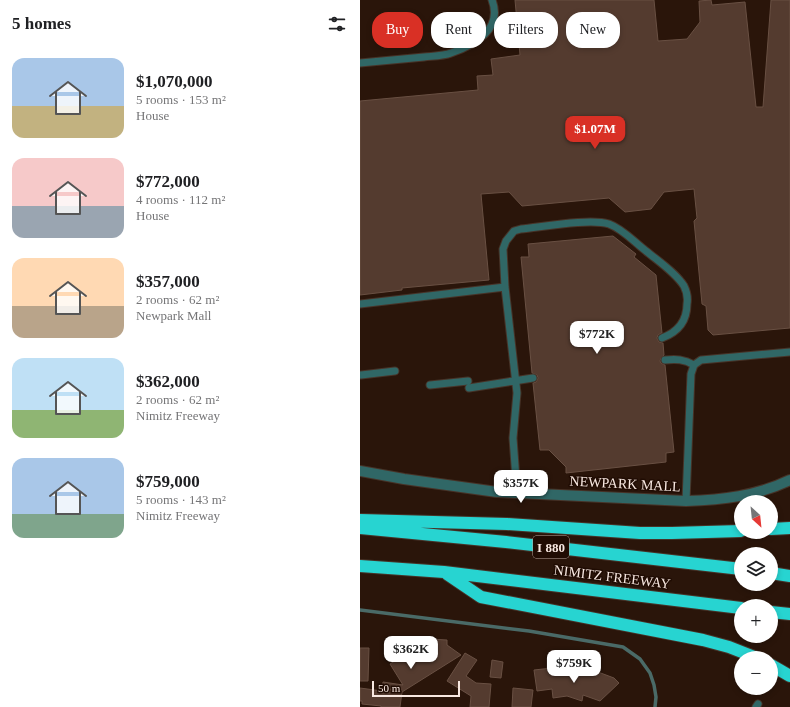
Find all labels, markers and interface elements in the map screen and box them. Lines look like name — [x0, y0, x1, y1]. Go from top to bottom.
chip: Buy — [372, 12, 423, 48]
chip: Rent — [431, 12, 486, 48]
chip: Filters — [494, 12, 558, 48]
chip: New — [566, 12, 620, 48]
icon: filters — [326, 13, 348, 35]
text: 5 homes — [12, 14, 71, 33]
text: $1,070,000 — [136, 72, 213, 91]
icon: home — [44, 74, 92, 122]
text: 5 rooms · 153 m² — [136, 92, 226, 107]
text: House — [136, 108, 169, 123]
pin: $1.07M — [562, 116, 628, 150]
text: $1.07M — [574, 121, 616, 136]
text: $772,000 — [136, 172, 200, 191]
icon: home — [44, 174, 92, 222]
text: 4 rooms · 112 m² — [136, 192, 225, 207]
text: House — [136, 208, 169, 223]
text: $357,000 — [136, 272, 200, 291]
icon: home — [44, 274, 92, 322]
text: 2 rooms · 62 m² — [136, 292, 219, 307]
text: Newpark Mall — [136, 308, 211, 323]
pin: $772K — [569, 321, 625, 355]
text: $772K — [579, 326, 615, 341]
text: $362,000 — [136, 372, 200, 391]
icon: home — [44, 374, 92, 422]
text: 2 rooms · 62 m² — [136, 392, 219, 407]
text: Nimitz Freeway — [136, 408, 220, 423]
pin: $357K — [493, 470, 549, 504]
text: $759,000 — [136, 472, 200, 491]
icon: home — [44, 474, 92, 522]
street label: NEWPARK MALL — [569, 474, 681, 494]
text: $357K — [503, 475, 539, 490]
text: 5 rooms · 143 m² — [136, 492, 226, 507]
north arrow — [734, 495, 778, 539]
map controls — [734, 495, 778, 695]
text: Nimitz Freeway — [136, 508, 220, 523]
road number: I 880 — [533, 536, 569, 558]
button: layers — [734, 547, 778, 591]
street label: NIMITZ FREEWAY — [553, 562, 671, 592]
button: + — [734, 599, 778, 643]
pin: $362K — [383, 636, 439, 670]
text: $362K — [393, 641, 429, 656]
pin: $759K — [546, 650, 602, 684]
button: − — [734, 651, 778, 695]
text: $759K — [556, 655, 592, 670]
scale bar — [372, 679, 460, 698]
text: 50 m — [378, 682, 400, 694]

